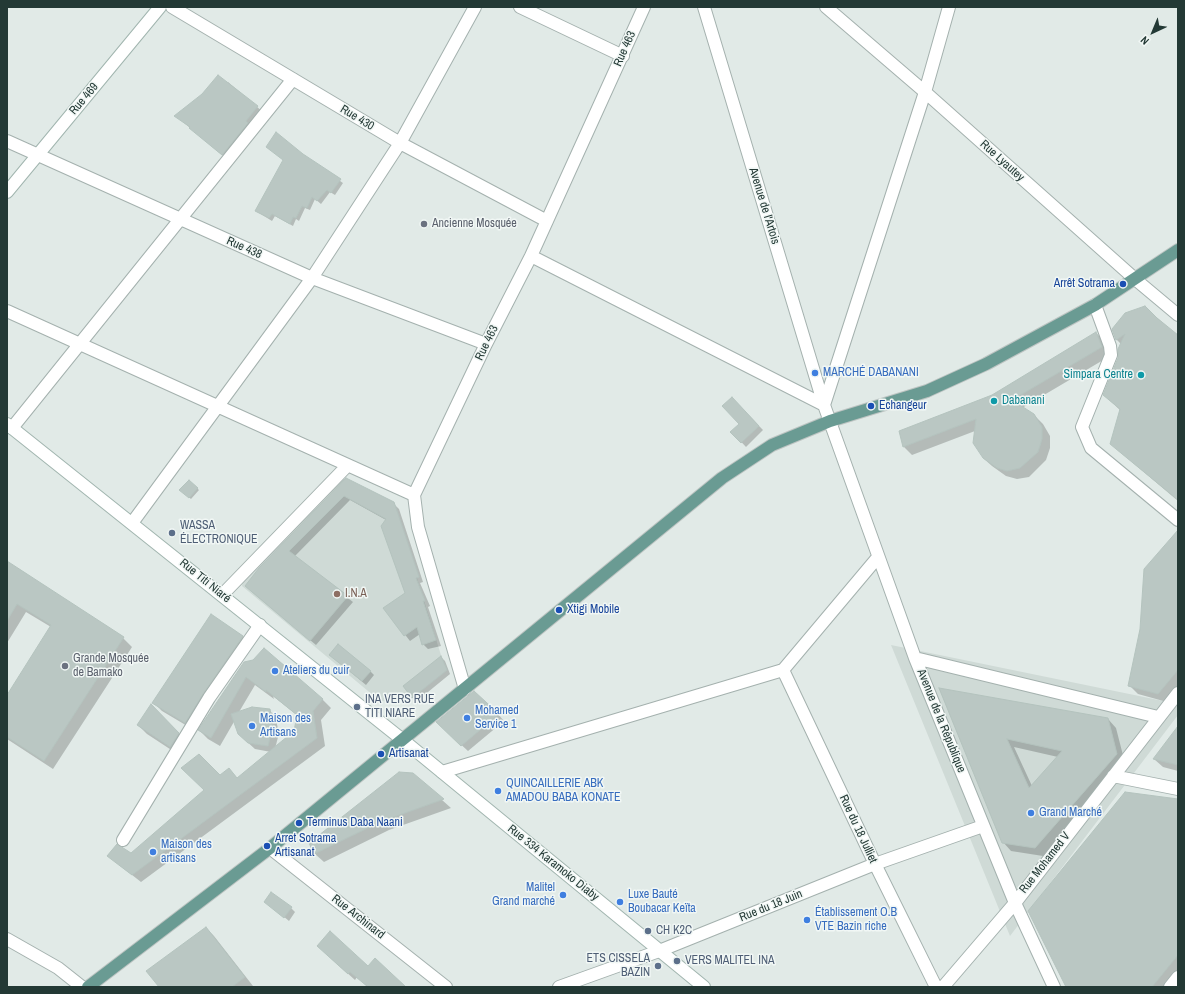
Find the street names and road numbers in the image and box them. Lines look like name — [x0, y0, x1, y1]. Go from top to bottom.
street label: Rue 463 — [611, 29, 639, 69]
street label: Rue 469 — [67, 80, 101, 118]
street label: Rue 430 — [337, 102, 377, 134]
street label: Rue Lyautey — [977, 137, 1027, 185]
street label: Avenue de l'Artois — [746, 166, 782, 246]
street label: Rue 438 — [224, 234, 264, 262]
street label: Rue 463 — [472, 323, 502, 363]
street label: Rue Titi Niaré — [177, 556, 233, 606]
street label: Avenue de la République — [914, 667, 968, 775]
street label: Rue du 18 Julliet — [836, 792, 880, 866]
street label: Rue 334 Karamoko Diaby — [504, 822, 602, 904]
street label: Rue Mohamed V — [1017, 829, 1073, 897]
street label: Rue du 18 Juin — [737, 887, 805, 925]
street label: Rue Archinard — [329, 892, 387, 942]

